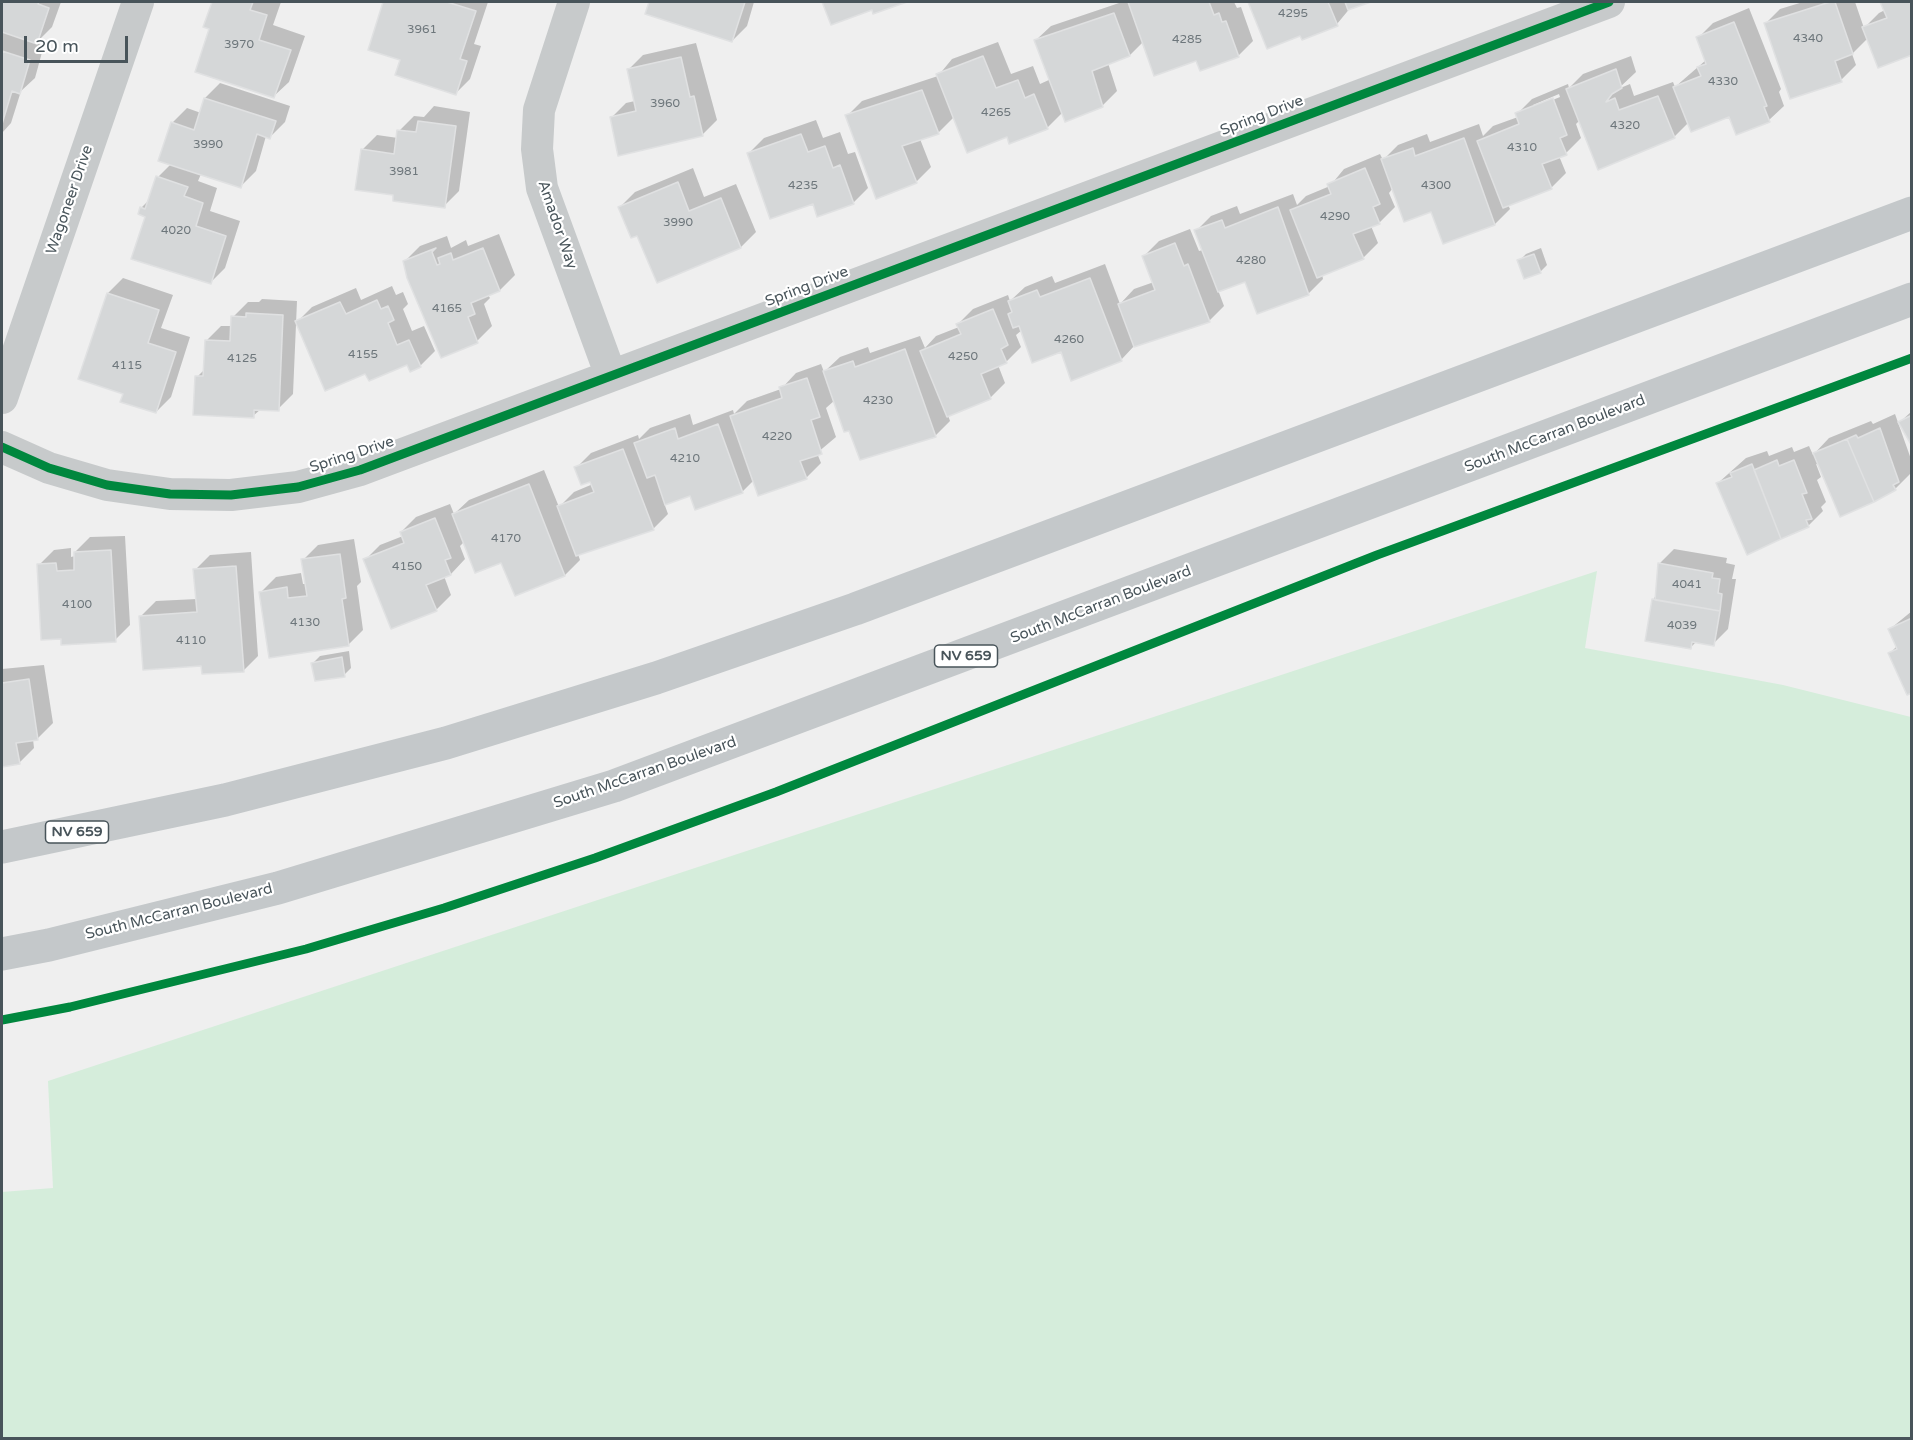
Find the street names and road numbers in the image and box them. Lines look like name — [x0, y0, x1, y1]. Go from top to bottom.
street label: Spring Drive — [1218, 92, 1306, 140]
street label: Wagoneer Drive — [43, 143, 97, 257]
street label: Amador Way — [533, 178, 581, 272]
street label: Spring Drive — [763, 263, 851, 311]
street label: South McCarran Boulevard — [1462, 391, 1648, 477]
street label: Spring Drive — [308, 433, 396, 477]
street label: South McCarran Boulevard — [1008, 562, 1194, 648]
road number: NV 659 — [934, 645, 998, 667]
street label: South McCarran Boulevard — [551, 733, 739, 813]
road number: NV 659 — [46, 821, 109, 843]
street label: South McCarran Boulevard — [84, 880, 274, 944]

